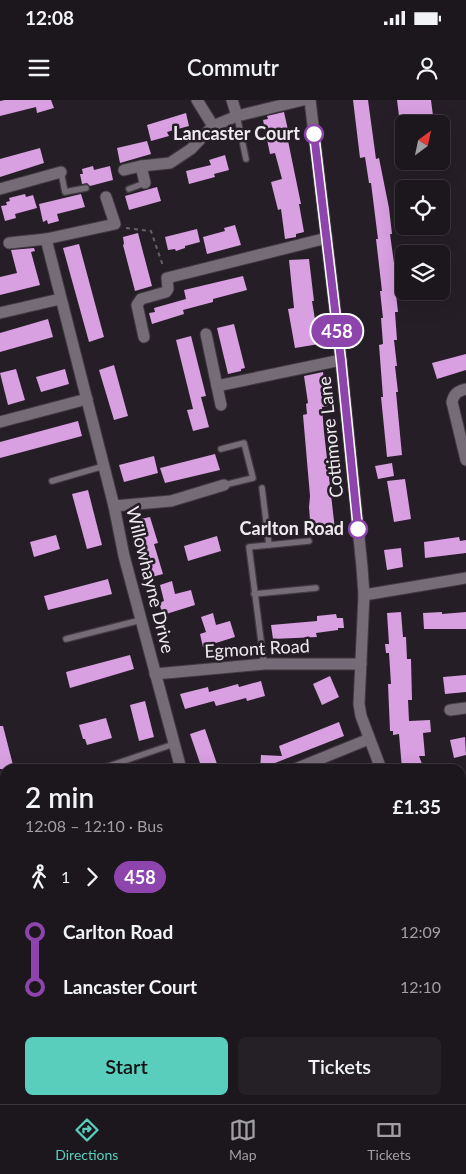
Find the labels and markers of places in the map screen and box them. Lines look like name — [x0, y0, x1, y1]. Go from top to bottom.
place label: Lancaster Court — [173, 122, 300, 144]
marker: Lancaster Court — [304, 124, 324, 144]
place label: Carlton Road — [240, 517, 344, 539]
marker: Carlton Road — [348, 519, 368, 539]

